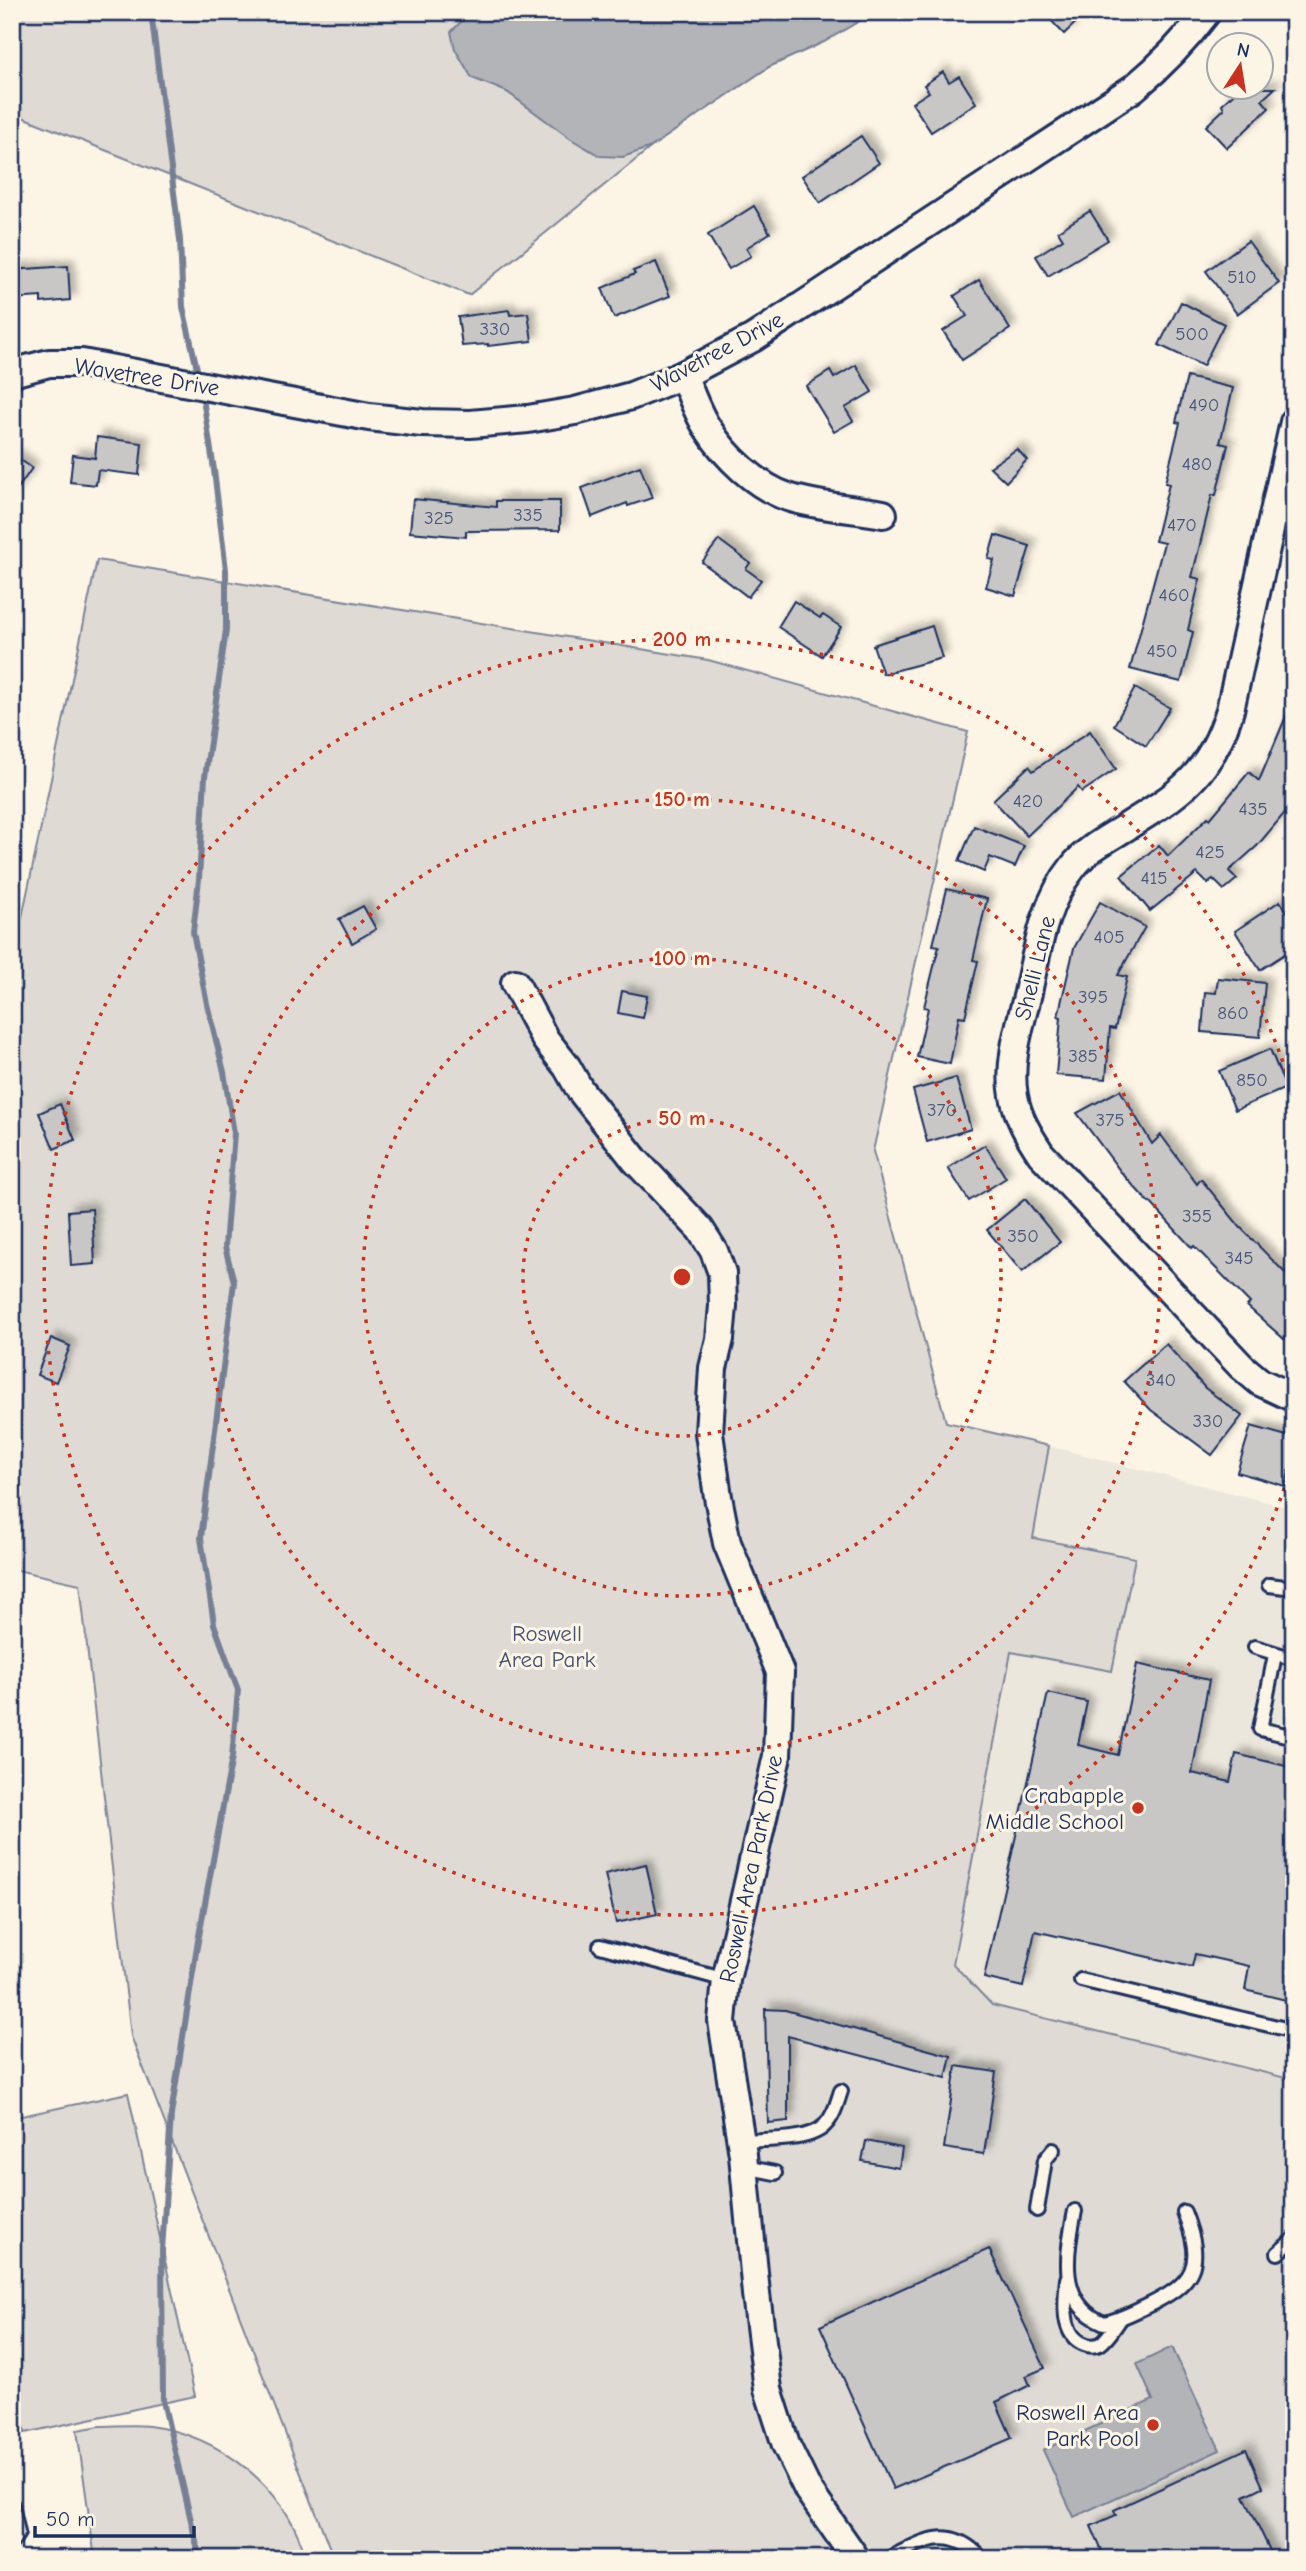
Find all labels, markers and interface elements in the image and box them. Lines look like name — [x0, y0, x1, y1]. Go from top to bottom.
north arrow — [1204, 32, 1274, 102]
text: N — [1235, 38, 1252, 62]
house number: 510 — [1227, 266, 1257, 288]
street label: Wavetree Drive — [646, 306, 788, 398]
house number: 330 — [480, 318, 510, 340]
house number: 500 — [1175, 323, 1209, 345]
street label: Wavetree Drive — [73, 352, 221, 402]
house number: 490 — [1189, 394, 1219, 416]
house number: 480 — [1182, 453, 1212, 475]
house number: 335 — [513, 504, 543, 526]
house number: 325 — [424, 507, 454, 529]
house number: 470 — [1167, 514, 1197, 536]
house number: 460 — [1158, 584, 1190, 606]
text: 200 m — [653, 627, 711, 651]
house number: 450 — [1146, 640, 1178, 662]
text: 150 m — [654, 787, 710, 811]
house number: 420 — [1013, 790, 1043, 812]
house number: 435 — [1238, 798, 1268, 820]
house number: 425 — [1195, 841, 1225, 863]
house number: 415 — [1140, 867, 1168, 889]
street label: Shelli Lane — [1009, 913, 1061, 1023]
house number: 405 — [1093, 926, 1125, 948]
text: 100 m — [654, 946, 710, 970]
house number: 395 — [1078, 986, 1108, 1008]
house number: 860 — [1217, 1002, 1249, 1024]
house number: 385 — [1068, 1045, 1098, 1067]
house number: 850 — [1236, 1069, 1268, 1091]
house number: 370 — [927, 1099, 957, 1121]
text: 50 m — [658, 1106, 706, 1130]
house number: 375 — [1096, 1109, 1124, 1131]
house number: 355 — [1182, 1205, 1212, 1227]
house number: 350 — [1007, 1225, 1039, 1247]
house number: 345 — [1224, 1247, 1254, 1269]
centre of rings — [670, 1265, 694, 1289]
house number: 340 — [1146, 1369, 1176, 1391]
house number: 330 — [1193, 1410, 1223, 1432]
park label: Roswell Area Park — [498, 1620, 596, 1673]
street label: Roswell Area Park Drive — [714, 1753, 788, 1985]
place label: Crabapple Middle School — [985, 1782, 1124, 1835]
marker: Crabapple Middle School — [1130, 1800, 1146, 1816]
place label: Roswell Area Park Pool — [1016, 2399, 1139, 2452]
marker: Roswell Area Park Pool — [1145, 2417, 1161, 2433]
scale bar — [35, 2494, 194, 2538]
text: 50 m — [46, 2507, 95, 2531]

